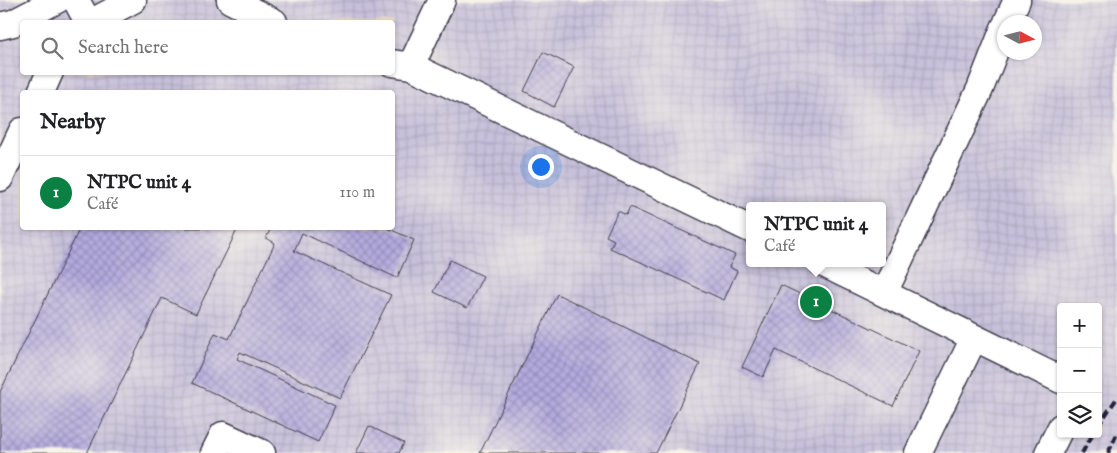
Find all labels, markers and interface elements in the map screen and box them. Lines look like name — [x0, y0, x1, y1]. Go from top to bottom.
north arrow — [997, 15, 1042, 60]
search box — [20, 20, 395, 75]
icon: search — [38, 34, 66, 62]
text: Search here — [78, 36, 169, 60]
text: Nearby — [40, 109, 105, 136]
your location — [528, 154, 554, 180]
text: NTPC unit 4 — [87, 171, 191, 195]
text: 1 — [53, 183, 59, 203]
text: 110 m — [339, 183, 375, 203]
text: Café — [87, 195, 118, 215]
popup — [746, 202, 886, 267]
text: NTPC unit 4 — [764, 213, 868, 237]
text: Café — [764, 237, 795, 257]
pin: 1 — [800, 283, 832, 321]
map controls — [1057, 303, 1102, 438]
button: + — [1057, 303, 1102, 348]
button: − — [1057, 348, 1102, 393]
button: layers — [1057, 393, 1102, 438]

